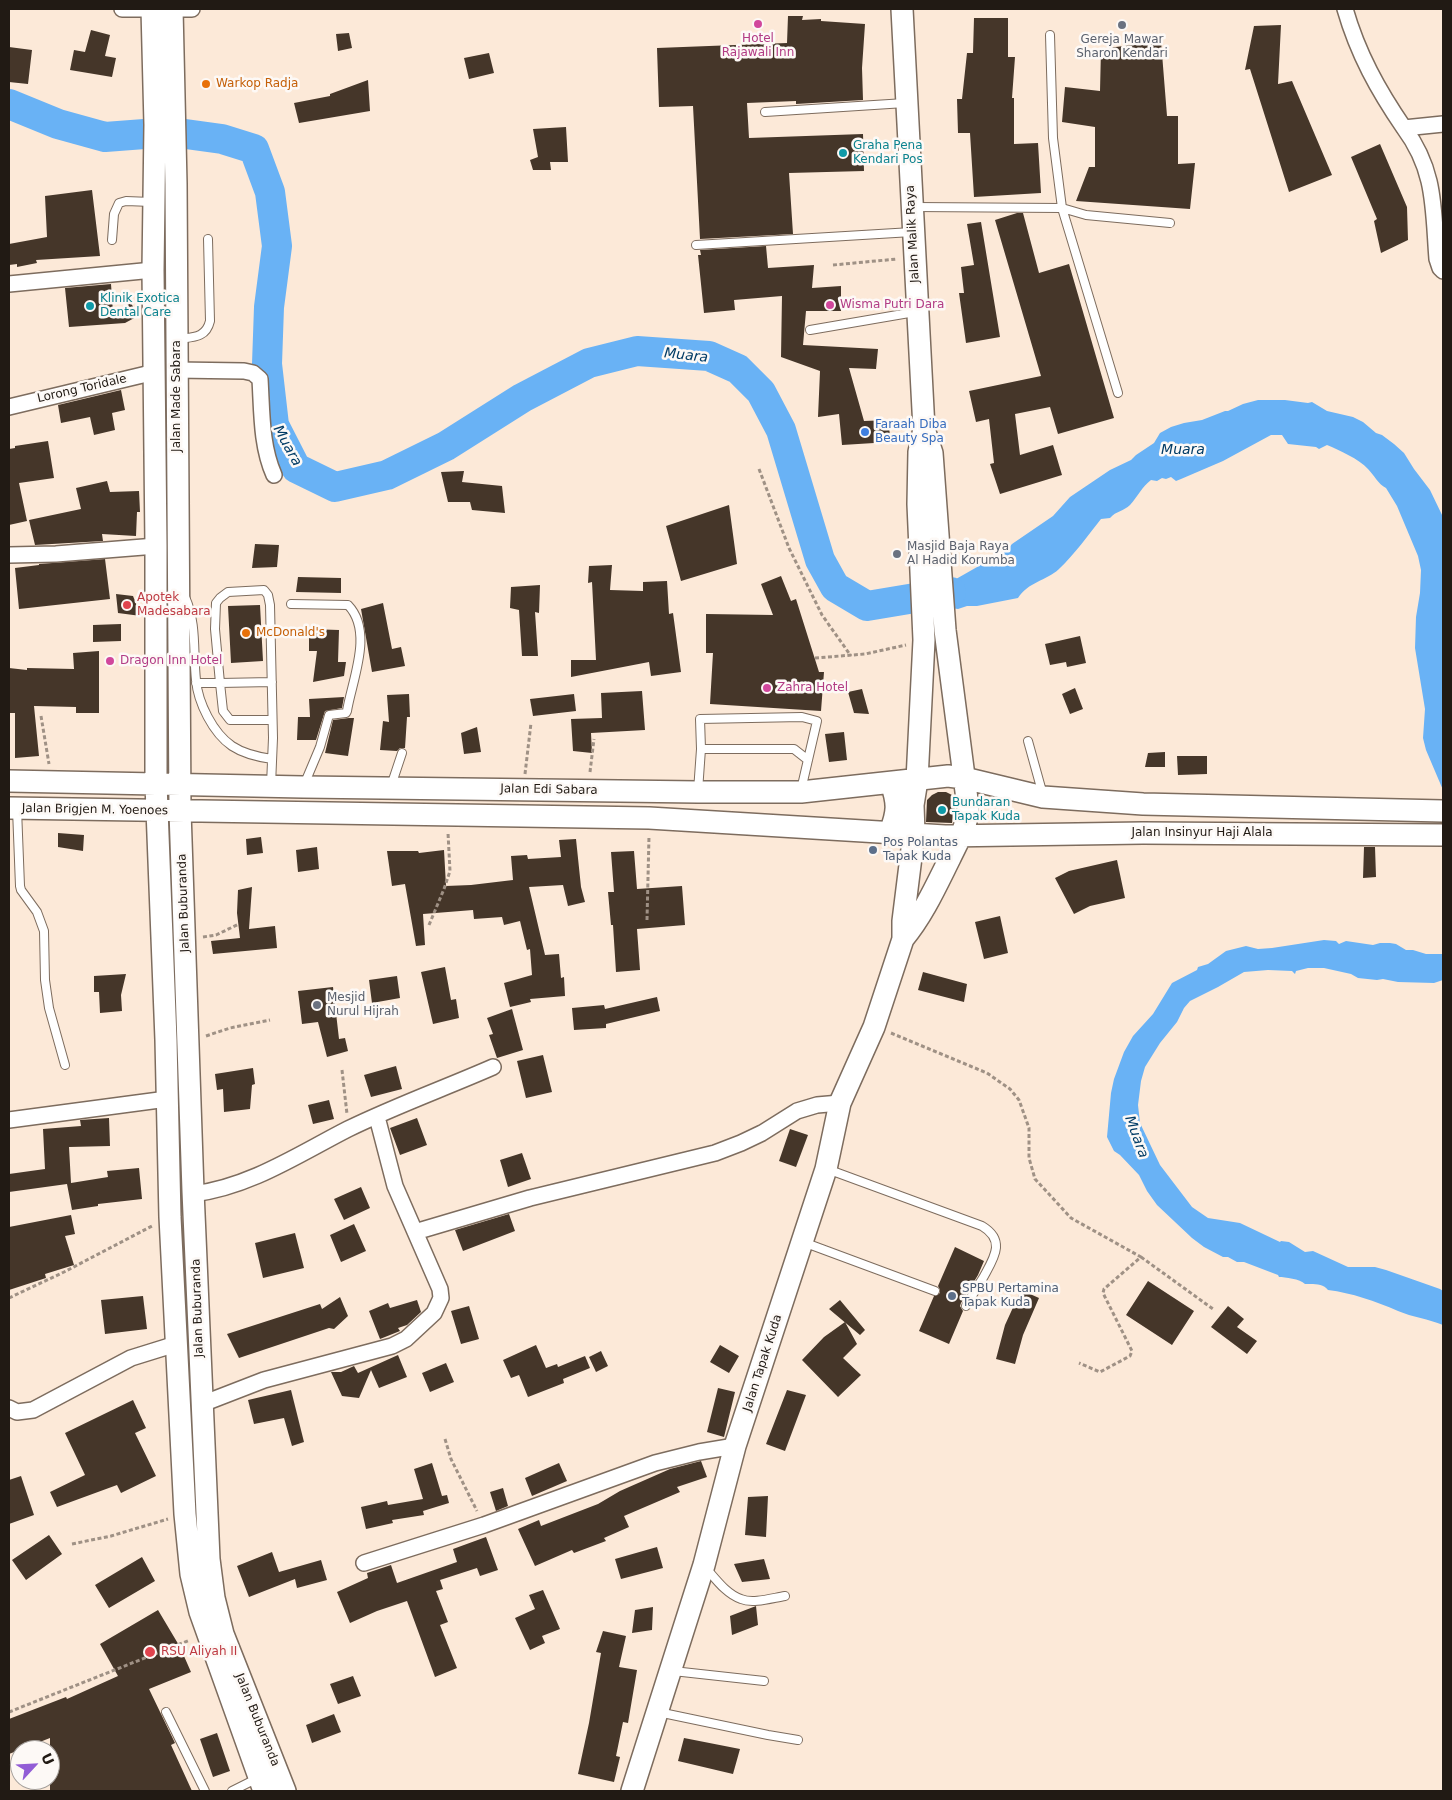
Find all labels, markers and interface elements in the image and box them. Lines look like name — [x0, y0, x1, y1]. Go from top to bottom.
marker: Hotel Rajawali Inn — [752, 18, 764, 30]
marker: Gereja Mawar Sharon Kendari — [1116, 19, 1128, 31]
place label: Hotel Rajawali Inn — [722, 32, 794, 60]
place label: Gereja Mawar Sharon Kendari — [1076, 33, 1168, 61]
place label: Warkop Radja — [216, 77, 298, 91]
marker: Warkop Radja — [200, 78, 212, 90]
place label: Graha Pena Kendari Pos — [853, 139, 923, 167]
marker: Graha Pena Kendari Pos — [837, 147, 849, 159]
street label: Jalan Malik Raya — [903, 185, 923, 283]
place label: Klinik Exotica Dental Care — [100, 292, 180, 320]
place label: Wisma Putri Dara — [840, 298, 944, 312]
marker: Wisma Putri Dara — [824, 299, 836, 311]
marker: Klinik Exotica Dental Care — [84, 300, 96, 312]
street label: Jalan Made Sabara — [170, 340, 184, 452]
water label: Muara — [663, 345, 709, 367]
street label: Lorong Toridale — [36, 372, 128, 406]
place label: Faraah Diba Beauty Spa — [875, 418, 947, 446]
water label: Muara — [269, 423, 305, 469]
marker: Faraah Diba Beauty Spa — [859, 426, 871, 438]
water label: Muara — [1161, 442, 1205, 458]
place label: Masjid Baja Raya Al Hadid Korumba — [907, 540, 1015, 568]
marker: Masjid Baja Raya Al Hadid Korumba — [891, 548, 903, 560]
place label: Apotek Madesabara — [137, 591, 211, 619]
marker: Apotek Madesabara — [121, 599, 133, 611]
place label: McDonald's — [256, 626, 325, 640]
marker: McDonald's — [240, 627, 252, 639]
place label: Dragon Inn Hotel — [120, 654, 222, 668]
marker: Dragon Inn Hotel — [104, 655, 116, 667]
place label: Zahra Hotel — [777, 681, 848, 695]
marker: Zahra Hotel — [761, 682, 773, 694]
street label: Jalan Edi Sabara — [500, 782, 598, 798]
place label: Bundaran Tapak Kuda — [952, 796, 1020, 824]
street label: Jalan Brigjen M. Yoenoes — [22, 802, 168, 818]
marker: Bundaran Tapak Kuda — [936, 804, 948, 816]
street label: Jalan Insinyur Haji Alala — [1131, 826, 1273, 840]
place label: Pos Polantas Tapak Kuda — [883, 836, 958, 864]
marker: Pos Polantas Tapak Kuda — [867, 844, 879, 856]
street label: Jalan Buburanda — [175, 853, 193, 953]
place label: Mesjid Nurul Hijrah — [327, 991, 399, 1019]
marker: Mesjid Nurul Hijrah — [311, 999, 323, 1011]
water label: Muara — [1121, 1114, 1151, 1160]
street label: Jalan Buburanda — [189, 1258, 207, 1358]
place label: SPBU Pertamina Tapak Kuda — [962, 1282, 1059, 1310]
marker: SPBU Pertamina Tapak Kuda — [946, 1290, 958, 1302]
street label: Jalan Tapak Kuda — [741, 1313, 785, 1413]
marker: RSU Aliyah II — [143, 1645, 157, 1659]
place label: RSU Aliyah II — [161, 1645, 237, 1659]
street label: Jalan Buburanda — [232, 1671, 282, 1769]
north arrow — [10, 1740, 60, 1790]
text: U — [38, 1751, 57, 1768]

